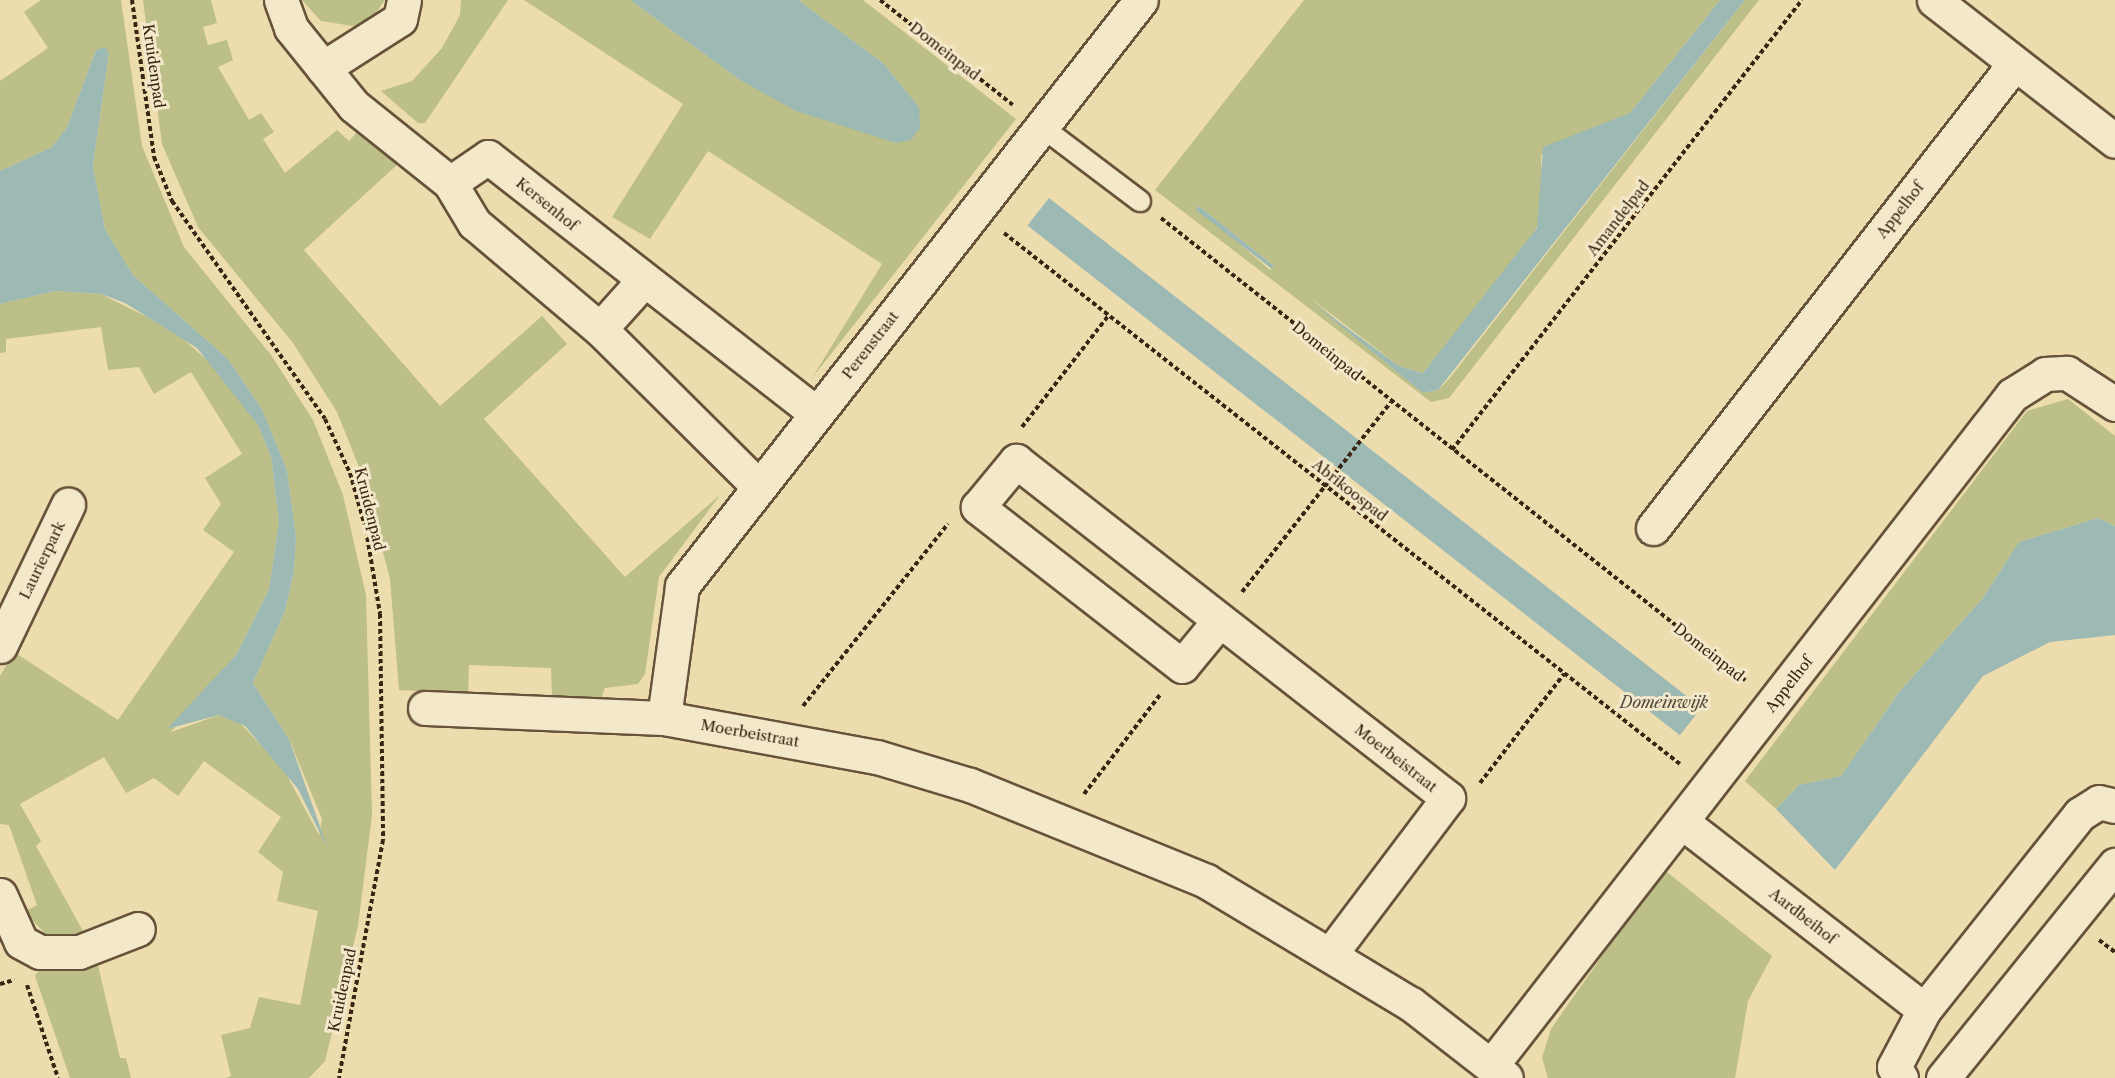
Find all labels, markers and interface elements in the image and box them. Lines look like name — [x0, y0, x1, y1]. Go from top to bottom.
street label: Domeinpad — [906, 18, 984, 84]
street label: Kruidenpad — [139, 23, 169, 109]
street label: Kersenhof — [513, 174, 581, 234]
street label: Amandelpad — [1583, 177, 1653, 259]
street label: Appelhof — [1872, 178, 1928, 242]
street label: Perenstraat — [838, 308, 902, 382]
street label: Domeinpad — [1289, 318, 1365, 384]
street label: Abrikoospad — [1309, 455, 1391, 525]
street label: Kruidenpad — [351, 466, 389, 552]
street label: Laurierpark — [15, 518, 69, 602]
street label: Domeinpad — [1670, 619, 1748, 685]
street label: Appelhof — [1761, 652, 1817, 716]
water label: Domeinwijk — [1620, 692, 1708, 712]
street label: Moerbeistraat — [699, 715, 801, 751]
street label: Moerbeistraat — [1351, 720, 1441, 796]
street label: Aardbeihof — [1766, 884, 1840, 948]
street label: Kruidenpad — [324, 947, 360, 1033]

